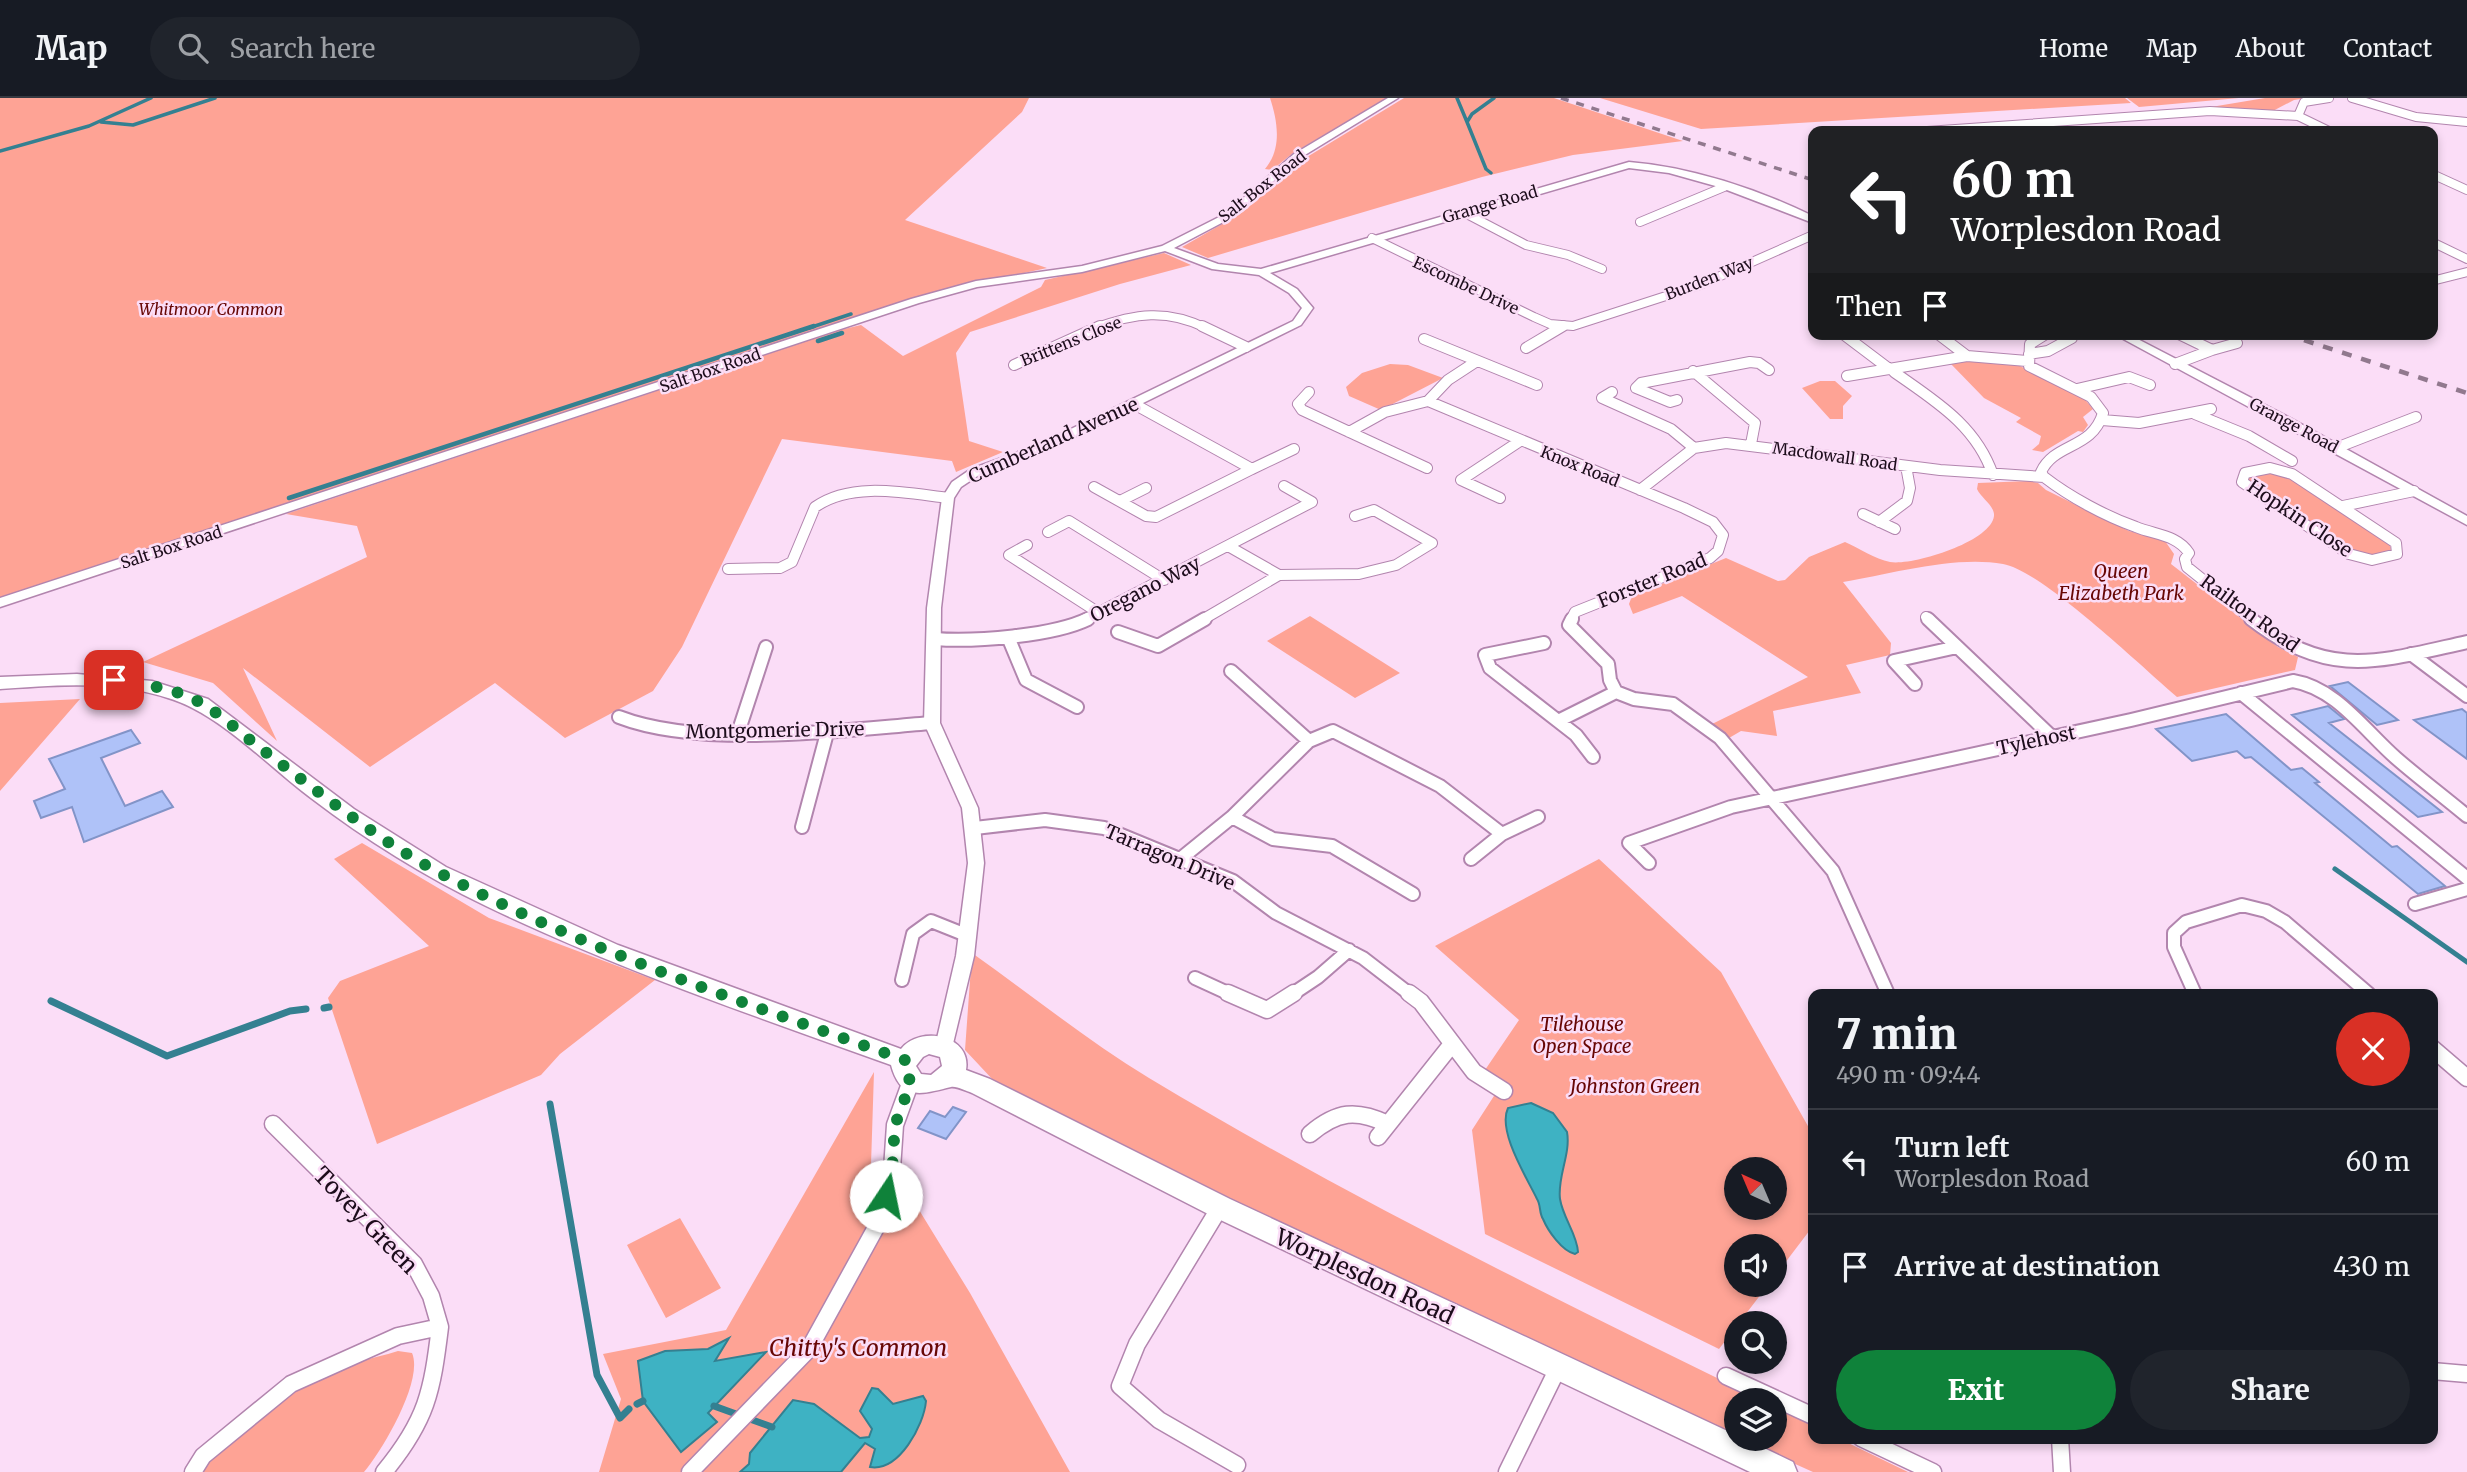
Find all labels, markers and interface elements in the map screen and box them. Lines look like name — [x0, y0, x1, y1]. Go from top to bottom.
search box — [150, 17, 640, 80]
text: Map — [35, 28, 108, 69]
icon: search — [174, 29, 212, 67]
text: Search here — [230, 32, 375, 65]
text: Home — [2039, 33, 2108, 64]
text: Map — [2146, 33, 2197, 64]
text: About — [2235, 33, 2305, 64]
text: Contact — [2343, 33, 2432, 64]
street label: Salt Box Road — [1214, 145, 1310, 226]
text: 60 m — [1951, 149, 2074, 210]
icon: left — [1836, 154, 1927, 245]
street label: Grange Road — [1440, 181, 1540, 227]
text: Worplesdon Road — [1951, 210, 2221, 250]
street label: Escombe Drive — [1410, 252, 1522, 318]
street label: Burden Way — [1662, 252, 1757, 304]
icon: arrive — [1916, 287, 1954, 325]
text: Then — [1836, 290, 1902, 323]
park label: Whitmoor Common — [139, 299, 283, 319]
street label: Brittens Close — [1018, 312, 1124, 370]
street label: Salt Box Road — [657, 343, 763, 397]
street label: Cumberland Avenue — [964, 392, 1142, 488]
street label: Grange Road — [2246, 393, 2342, 457]
street label: Macdowall Road — [1771, 437, 1899, 475]
street label: Knox Road — [1538, 441, 1623, 491]
street label: Hopkin Close — [2243, 474, 2357, 562]
street label: Salt Box Road — [118, 521, 225, 573]
street label: Forster Road — [1594, 547, 1710, 613]
street label: Oregano Way — [1086, 551, 1204, 627]
park label: Queen Elizabeth Park — [2058, 559, 2184, 605]
street label: Railton Road — [2196, 569, 2304, 657]
pin — [84, 650, 144, 710]
icon: arrive — [95, 661, 133, 699]
street label: Montgomerie Drive — [685, 716, 865, 744]
street label: Tylehost — [1994, 720, 2078, 760]
street label: Tarragon Drive — [1101, 819, 1239, 895]
text: 7 min — [1836, 1008, 1957, 1060]
park label: Tilehouse Open Space — [1532, 1012, 1632, 1058]
button: close — [2336, 1012, 2410, 1086]
text: 490 m · 09:44 — [1836, 1060, 1980, 1089]
park label: Johnston Green — [1568, 1074, 1700, 1098]
text: Turn left — [1895, 1131, 2009, 1164]
icon: left — [1836, 1143, 1874, 1181]
text: 60 m — [2346, 1145, 2410, 1178]
north arrow — [1724, 1157, 1787, 1220]
map controls — [1724, 1157, 1787, 1451]
position arrow — [849, 1159, 923, 1233]
street label: Tovey Green — [308, 1160, 424, 1280]
text: Worplesdon Road — [1895, 1164, 2089, 1193]
street label: Worplesdon Road — [1270, 1221, 1459, 1330]
button: sound — [1724, 1234, 1787, 1297]
icon: arrive — [1836, 1248, 1874, 1286]
text: Arrive at destination — [1895, 1250, 2160, 1283]
text: 430 m — [2333, 1250, 2410, 1283]
button: search — [1724, 1311, 1787, 1374]
park label: Chitty's Common — [769, 1333, 947, 1362]
button: Exit — [1836, 1350, 2116, 1430]
button: Share — [2130, 1350, 2410, 1430]
button: layers — [1724, 1388, 1787, 1451]

